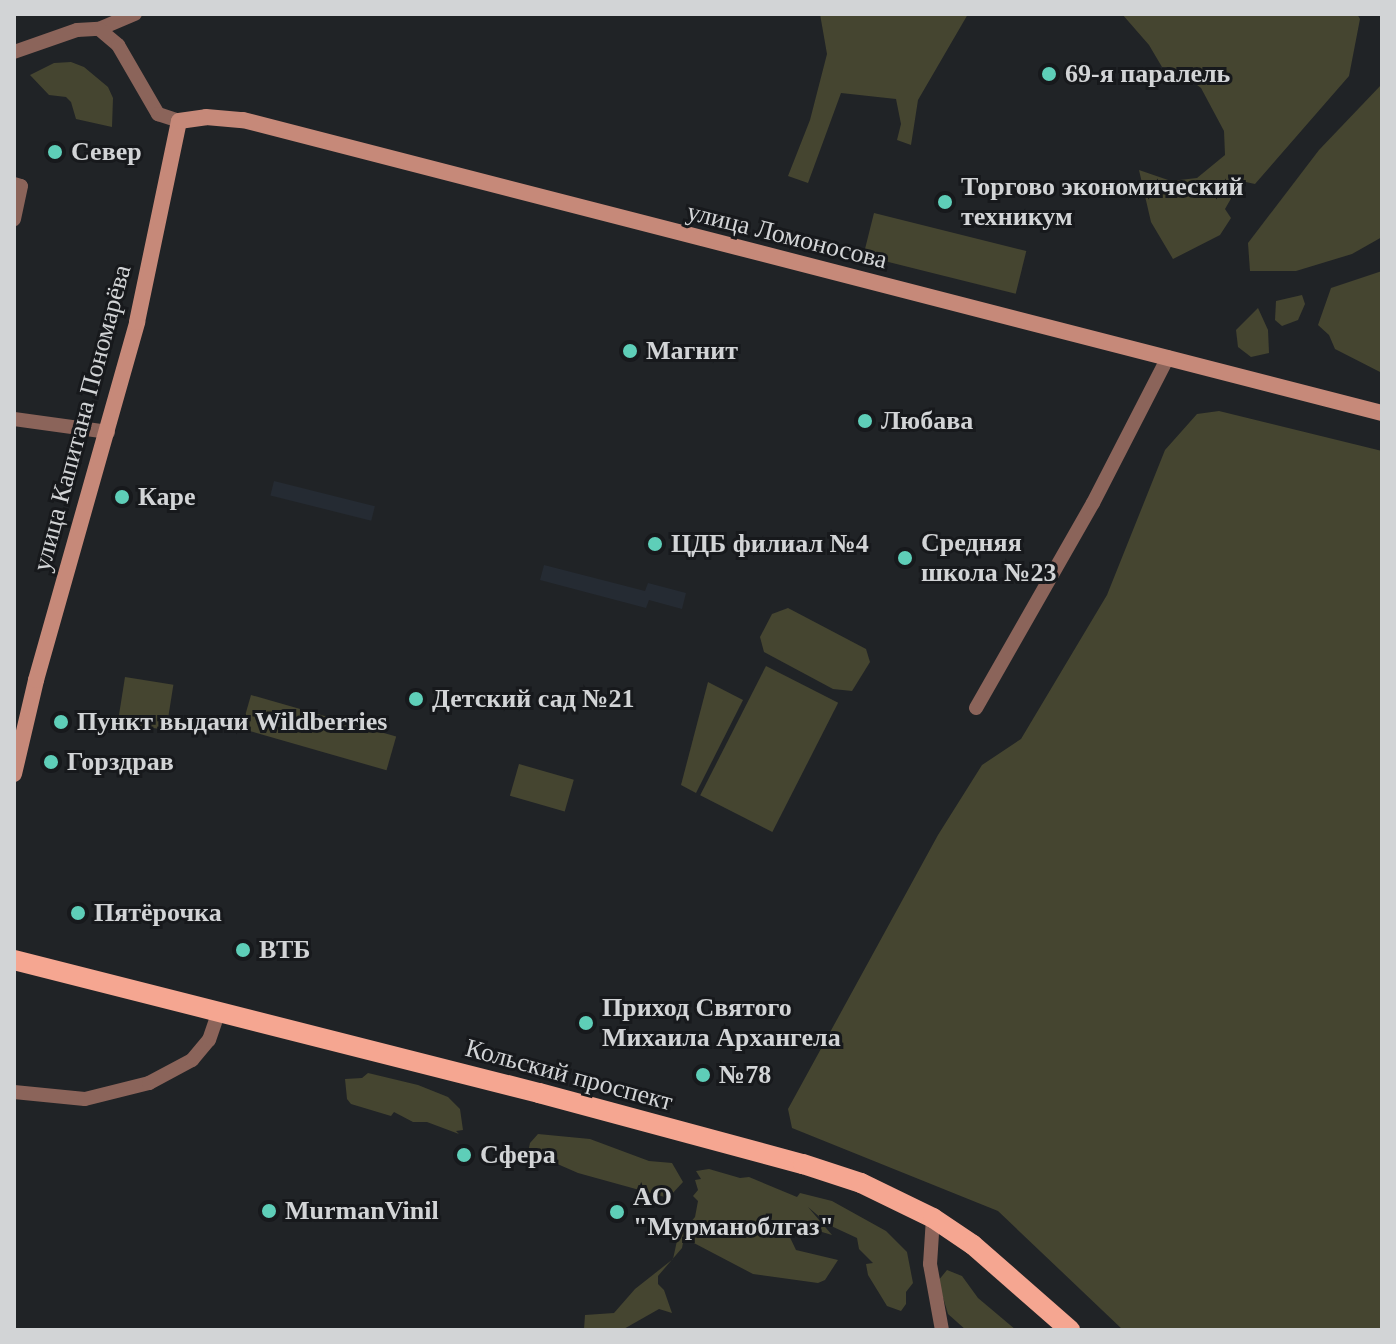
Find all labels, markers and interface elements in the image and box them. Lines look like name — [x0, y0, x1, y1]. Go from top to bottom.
place label: 69-я паралель — [1065, 58, 1230, 90]
marker: 69-я паралель — [1040, 65, 1058, 83]
place label: Север — [71, 136, 142, 168]
marker: Север — [46, 143, 64, 161]
place label: Торгово экономический техникум — [961, 171, 1244, 232]
marker: Торгово экономический техникум — [936, 193, 954, 211]
street label: улица Ломоносова — [684, 196, 890, 276]
street label: улица Капитана Пономарёва — [26, 261, 138, 575]
place label: Магнит — [646, 335, 738, 367]
marker: Магнит — [621, 342, 639, 360]
place label: Любава — [881, 405, 973, 437]
marker: Любава — [856, 412, 874, 430]
place label: Каре — [138, 481, 196, 513]
marker: Каре — [113, 488, 131, 506]
place label: Средняя школа №23 — [921, 527, 1056, 588]
place label: ЦДБ филиал №4 — [671, 528, 869, 560]
marker: ЦДБ филиал №4 — [646, 535, 664, 553]
marker: Средняя школа №23 — [896, 549, 914, 567]
place label: Детский сад №21 — [432, 683, 634, 715]
marker: Детский сад №21 — [407, 690, 425, 708]
place label: Пункт выдачи Wildberries — [77, 706, 387, 738]
marker: Пункт выдачи Wildberries — [52, 713, 70, 731]
place label: Горздрав — [67, 746, 174, 778]
marker: Горздрав — [42, 753, 60, 771]
place label: Пятёрочка — [94, 897, 222, 929]
marker: Пятёрочка — [69, 904, 87, 922]
place label: ВТБ — [259, 934, 311, 966]
marker: ВТБ — [234, 941, 252, 959]
place label: Приход Святого Михаила Архангела — [602, 992, 841, 1054]
marker: Приход Святого Михаила Архангела — [577, 1014, 595, 1032]
street label: Кольский проспект — [462, 1032, 676, 1118]
place label: №78 — [719, 1059, 771, 1091]
marker: №78 — [694, 1066, 712, 1084]
place label: Сфера — [480, 1139, 556, 1171]
marker: Сфера — [455, 1146, 473, 1164]
place label: AO "Мурманоблгаз" — [633, 1181, 834, 1242]
place label: MurmanVinil — [285, 1195, 439, 1227]
marker: MurmanVinil — [260, 1202, 278, 1220]
marker: AO "Мурманоблгаз" — [608, 1203, 626, 1221]

